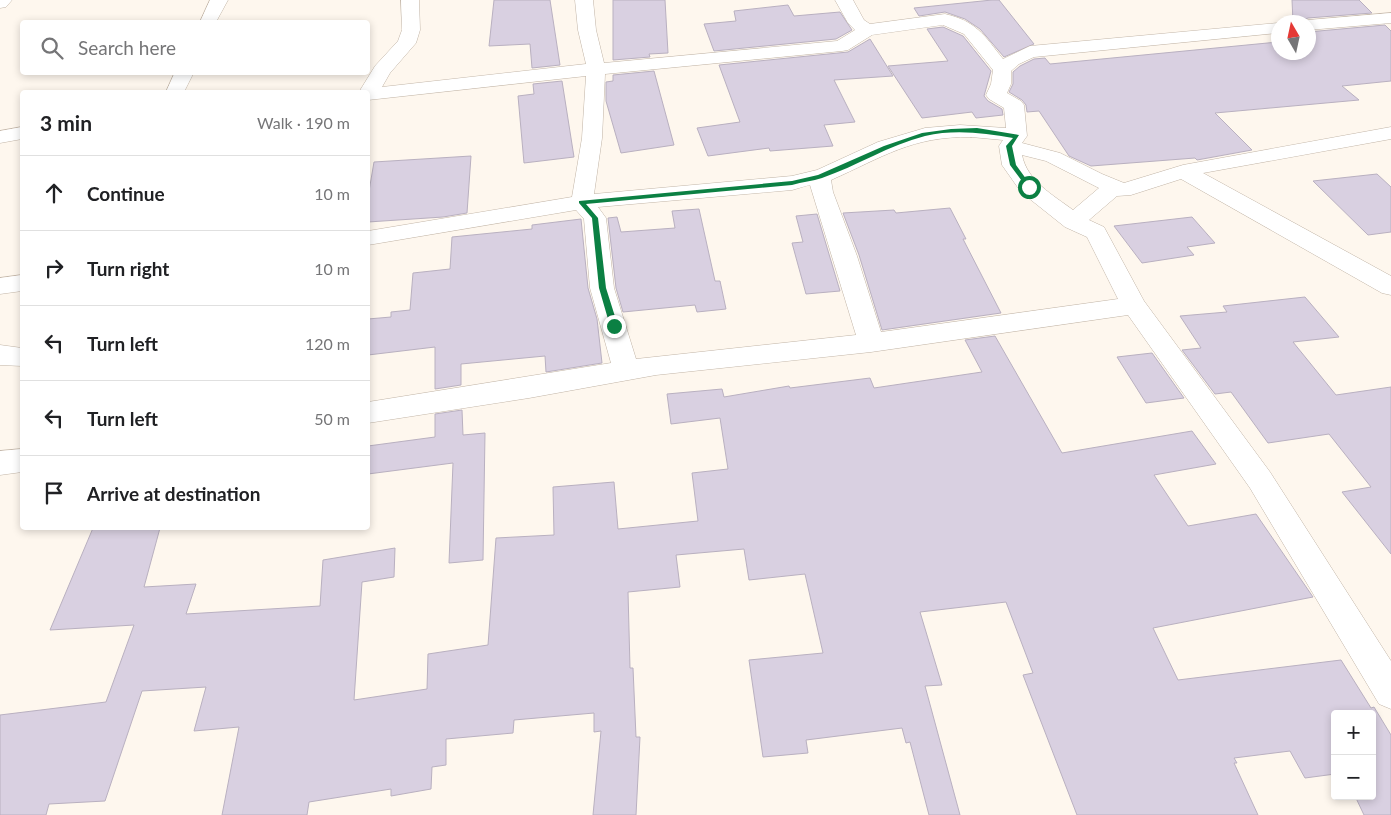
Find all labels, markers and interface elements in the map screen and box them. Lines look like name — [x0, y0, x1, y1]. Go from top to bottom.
north arrow — [1271, 15, 1316, 60]
search box — [20, 20, 370, 75]
icon: search — [38, 34, 66, 62]
text: Search here — [78, 36, 176, 59]
text: 3 min — [40, 110, 92, 135]
text: Walk · 190 m — [257, 113, 350, 132]
route start — [1018, 176, 1041, 199]
icon: ahead — [40, 179, 68, 207]
text: Continue — [87, 182, 165, 205]
text: 10 m — [314, 184, 350, 203]
icon: right — [40, 254, 68, 282]
text: Turn right — [87, 257, 169, 280]
text: 10 m — [314, 259, 350, 278]
route end — [603, 315, 626, 338]
icon: left — [40, 329, 68, 357]
text: Turn left — [87, 332, 158, 355]
text: 120 m — [305, 334, 350, 353]
icon: left — [40, 404, 68, 432]
text: Turn left — [87, 407, 158, 430]
text: 50 m — [314, 409, 350, 428]
icon: arrive — [40, 479, 68, 507]
text: Arrive at destination — [87, 482, 260, 505]
map controls — [1331, 710, 1376, 800]
button: + — [1331, 710, 1376, 755]
button: − — [1331, 755, 1376, 800]

